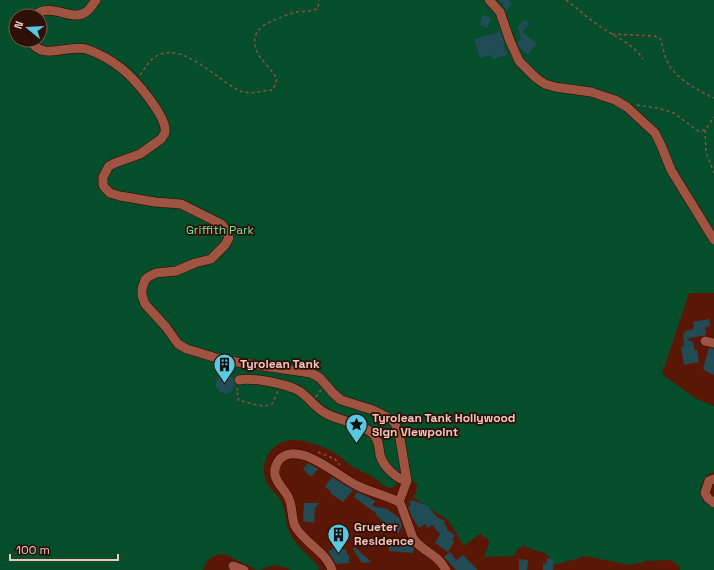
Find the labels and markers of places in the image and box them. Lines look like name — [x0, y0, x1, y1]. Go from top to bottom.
building icon: Tyrolean Tank — [212, 351, 238, 384]
place label: Tyrolean Tank — [240, 356, 320, 372]
place label: Tyrolean Tank Hollywood Sign Viewpoint — [372, 410, 516, 440]
place icon: Tyrolean Tank Hollywood Sign Viewpoint — [344, 412, 370, 445]
place label: Grueter Residence — [354, 519, 414, 549]
building icon: Grueter Residence — [325, 521, 351, 554]

